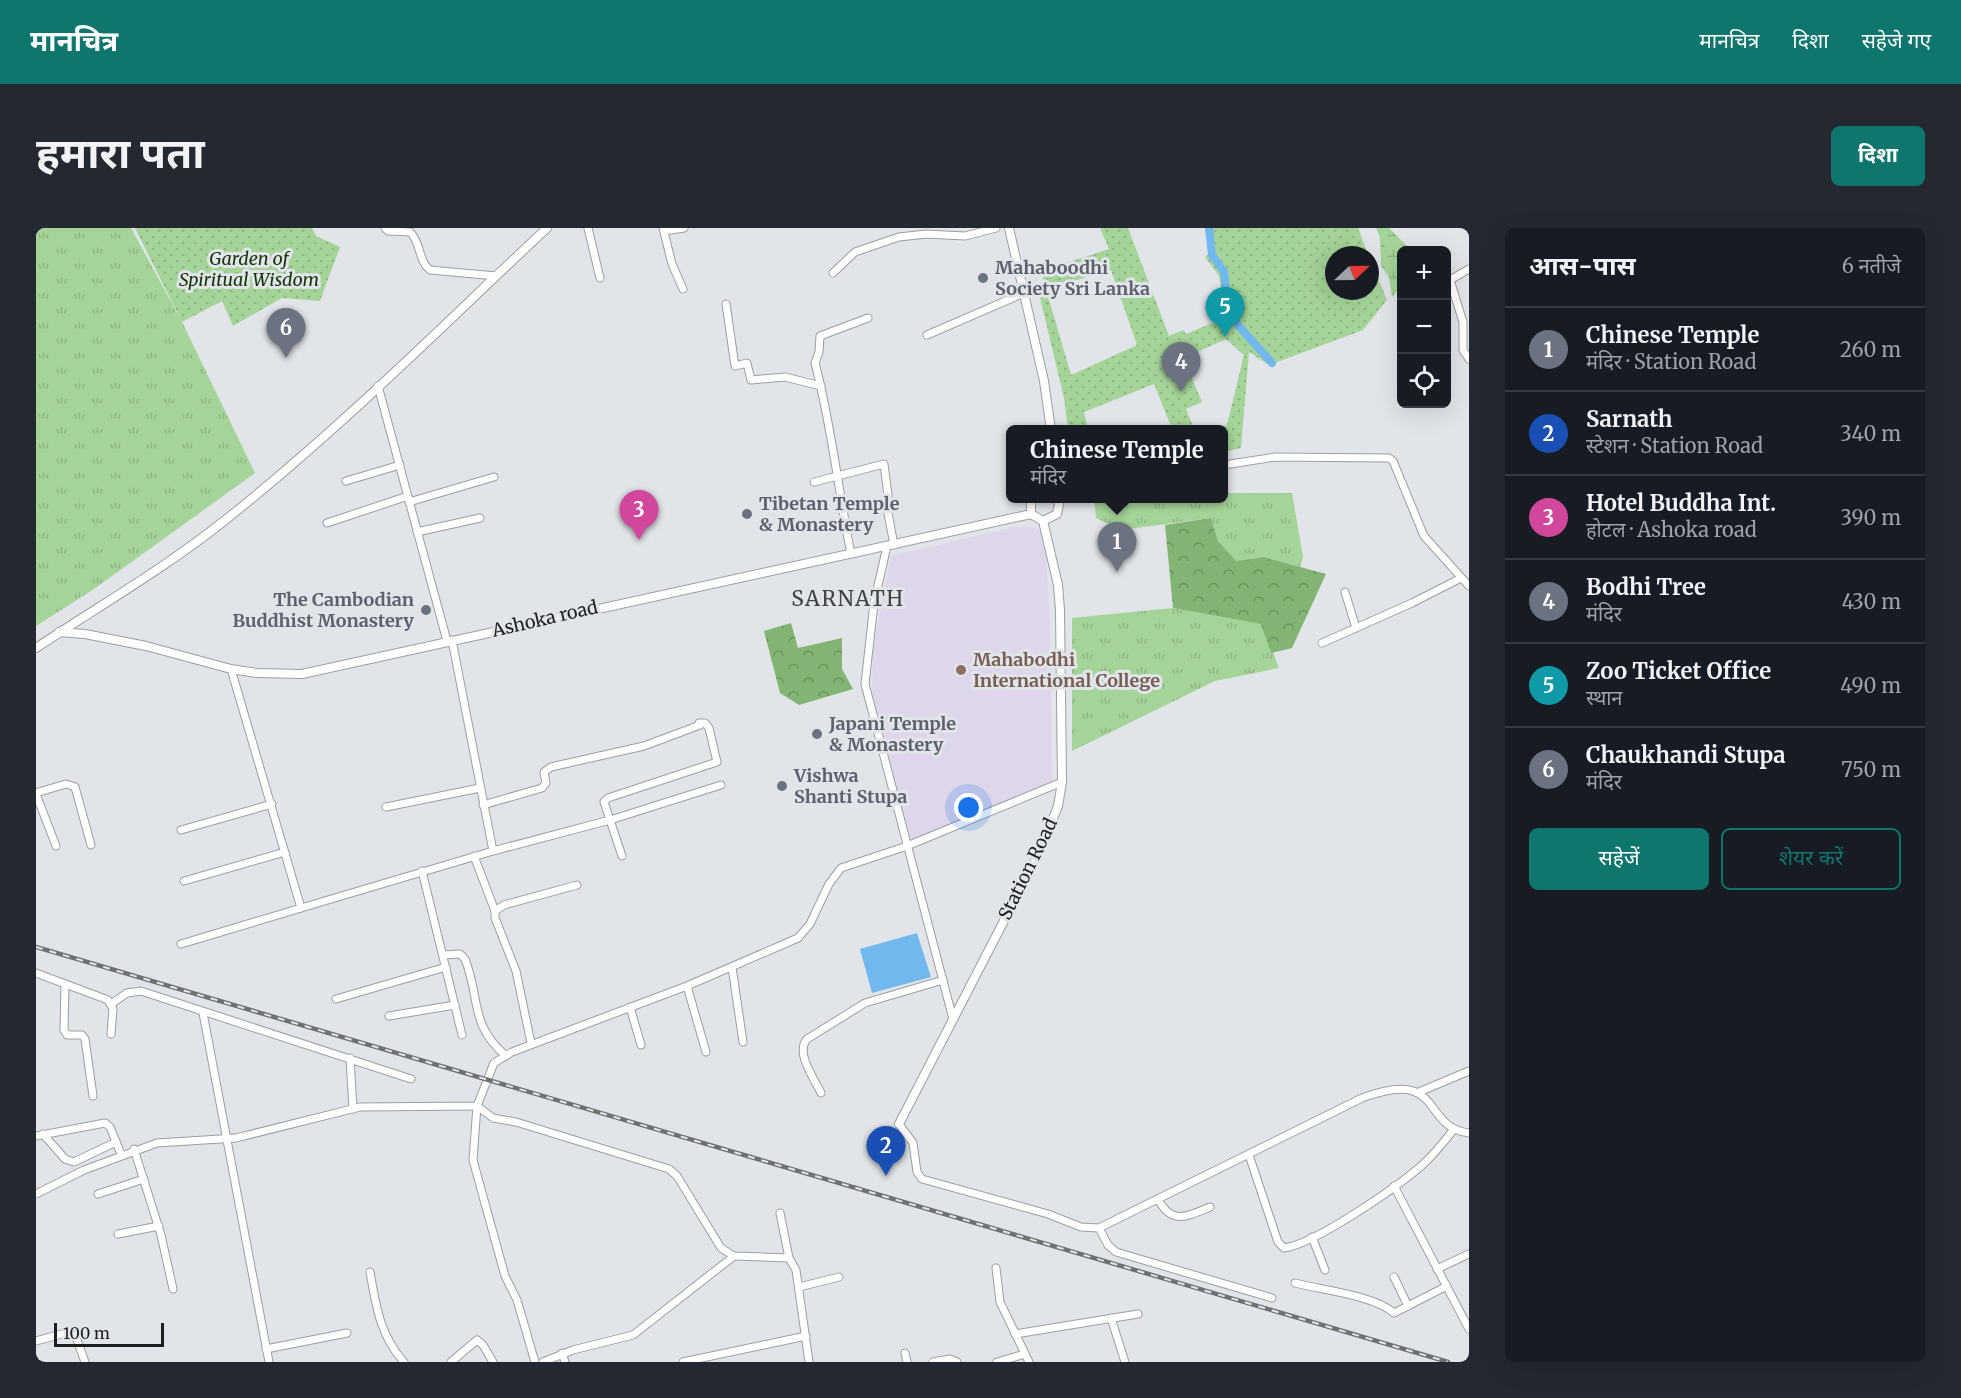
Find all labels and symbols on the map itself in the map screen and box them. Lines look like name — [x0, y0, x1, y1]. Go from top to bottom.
north arrow — [1325, 246, 1379, 300]
park label: Garden of Spiritual Wisdom — [179, 247, 319, 291]
place label: Mahaboodhi Society Sri Lanka — [995, 256, 1150, 300]
marker: Mahaboodhi Society Sri Lanka — [976, 271, 990, 285]
pin: 5 — [1206, 288, 1244, 337]
pin: 6 — [266, 308, 306, 358]
pin: 4 — [1162, 342, 1200, 392]
pin: 3 — [620, 490, 658, 540]
place label: Tibetan Temple & Monastery — [759, 492, 900, 536]
marker: Tibetan Temple & Monastery — [740, 507, 754, 521]
pin: 1 — [1098, 522, 1136, 572]
district label: SARNATH — [791, 585, 905, 612]
place label: The Cambodian Buddhist Monastery — [232, 588, 414, 632]
street label: Ashoka road — [489, 595, 600, 642]
marker: The Cambodian Buddhist Monastery — [419, 603, 433, 617]
place label: Mahabodhi International College — [973, 648, 1160, 692]
marker: Mahabodhi International College — [954, 663, 968, 677]
place label: Japani Temple & Monastery — [828, 712, 956, 756]
marker: Japani Temple & Monastery — [810, 727, 824, 741]
place label: Vishwa Shanti Stupa — [793, 764, 907, 808]
marker: Vishwa Shanti Stupa — [775, 779, 789, 793]
your location — [954, 793, 983, 822]
street label: Station Road — [993, 814, 1062, 923]
pin: 2 — [866, 1126, 906, 1176]
scale bar — [54, 1320, 164, 1348]

